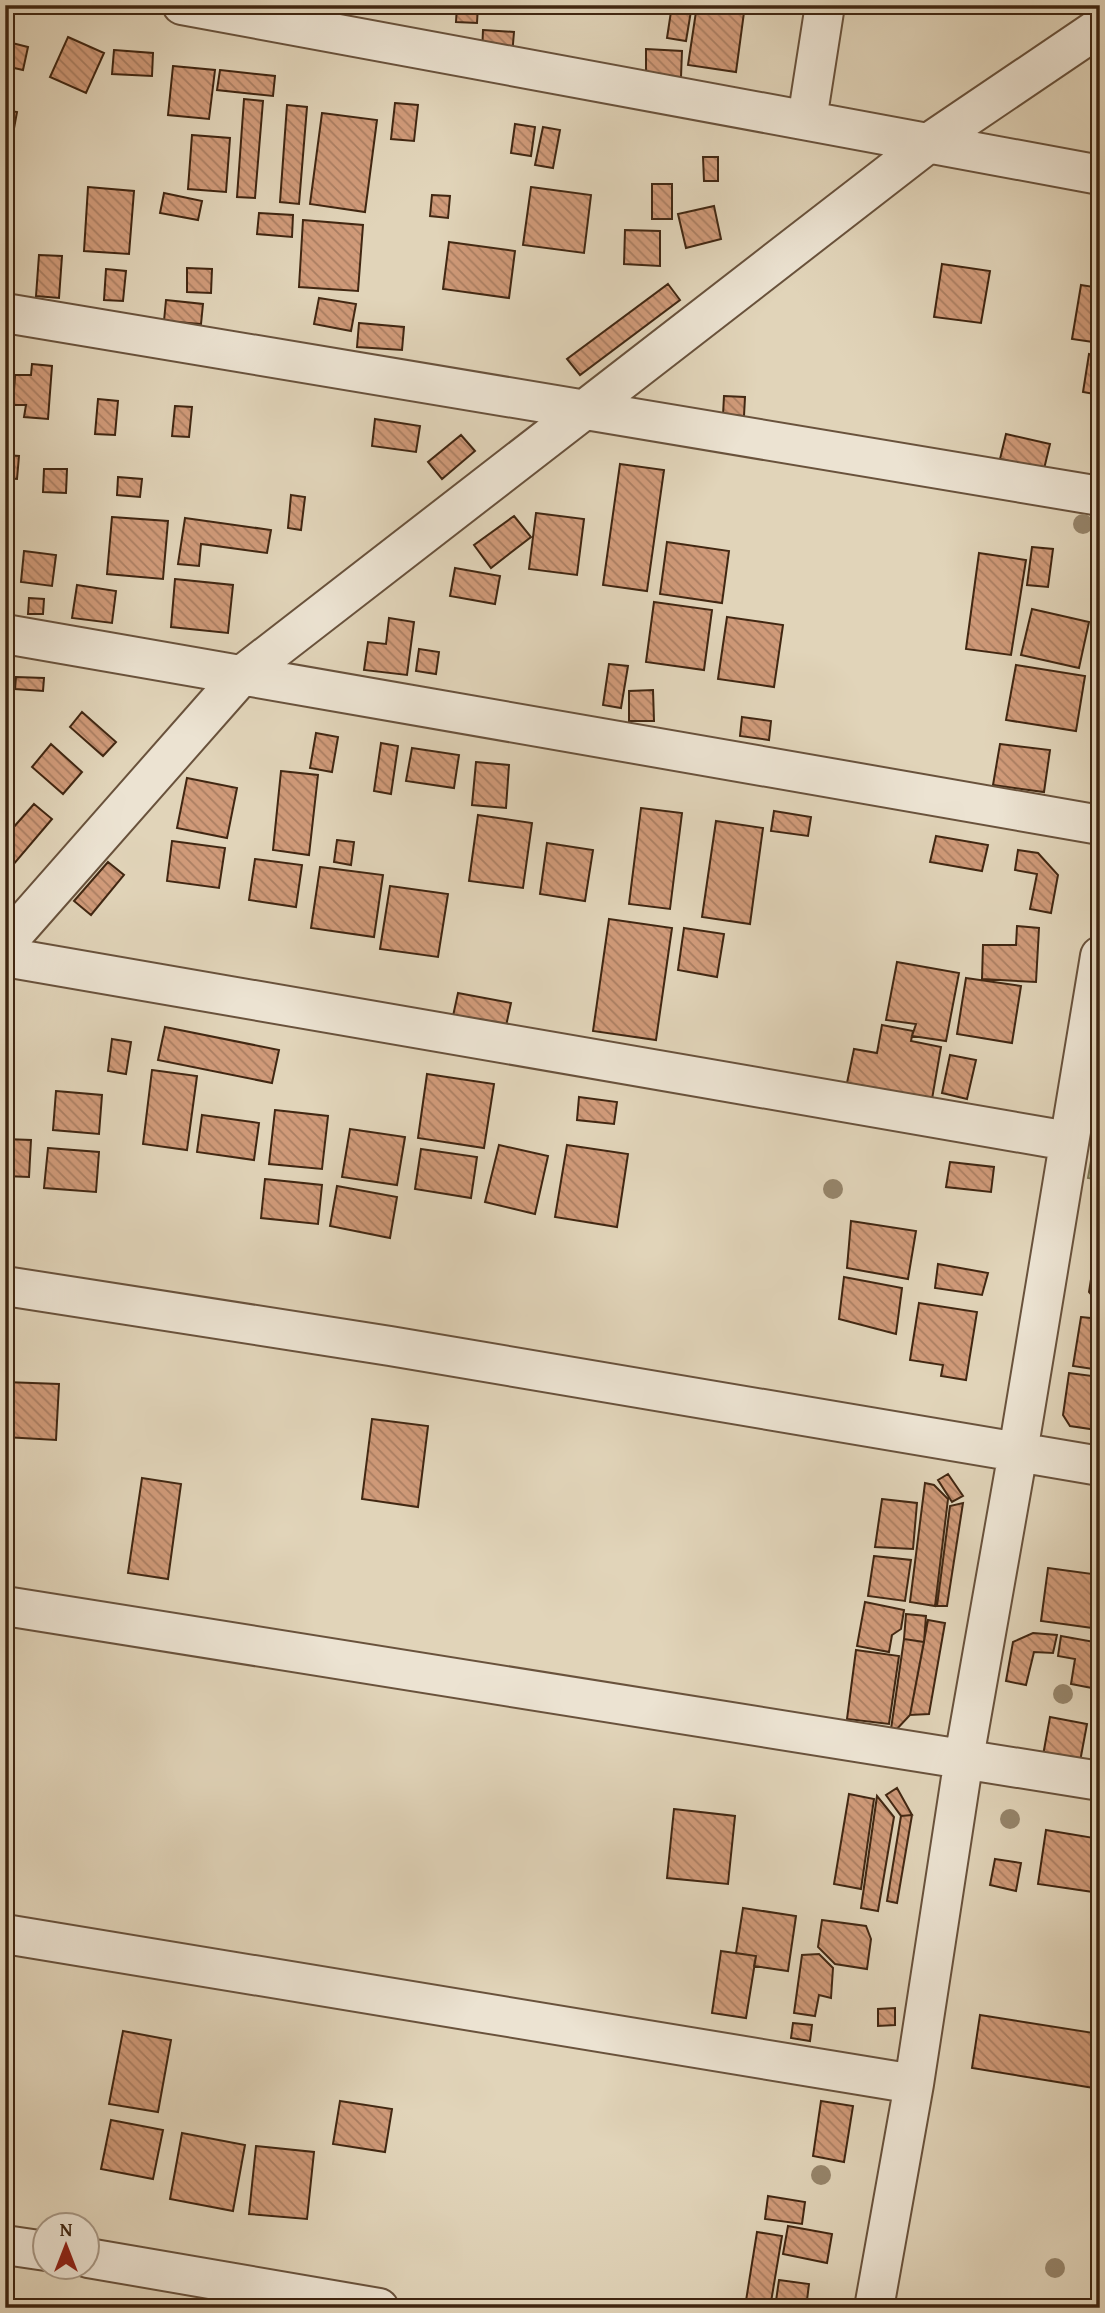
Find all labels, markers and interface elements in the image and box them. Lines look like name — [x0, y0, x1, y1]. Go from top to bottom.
north arrow — [32, 2212, 102, 2282]
text: N — [60, 2215, 73, 2243]

